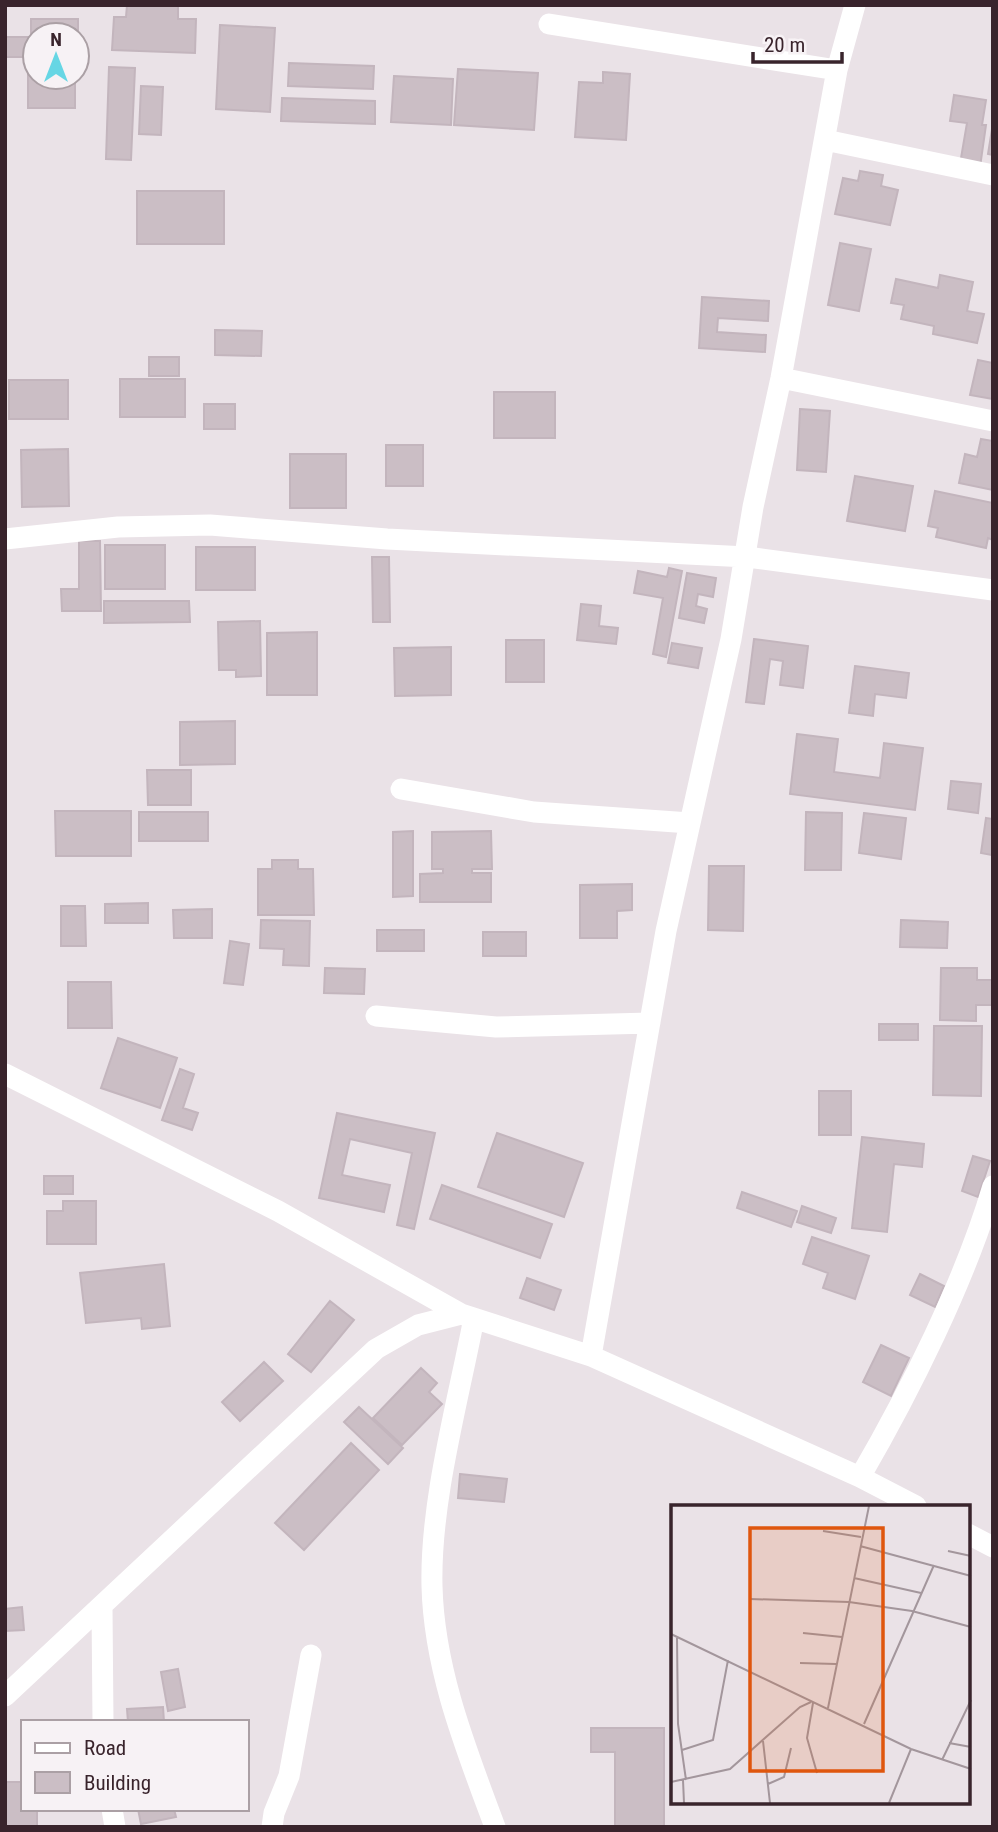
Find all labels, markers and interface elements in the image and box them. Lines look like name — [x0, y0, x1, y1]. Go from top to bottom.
north arrow — [21, 21, 91, 91]
scale bar — [753, 21, 842, 65]
text: N — [50, 28, 62, 51]
text: 20 m — [764, 33, 805, 57]
inset map — [671, 1505, 970, 1804]
legend — [21, 1720, 248, 1811]
text: Road — [84, 1736, 126, 1760]
text: Building — [84, 1771, 151, 1795]

